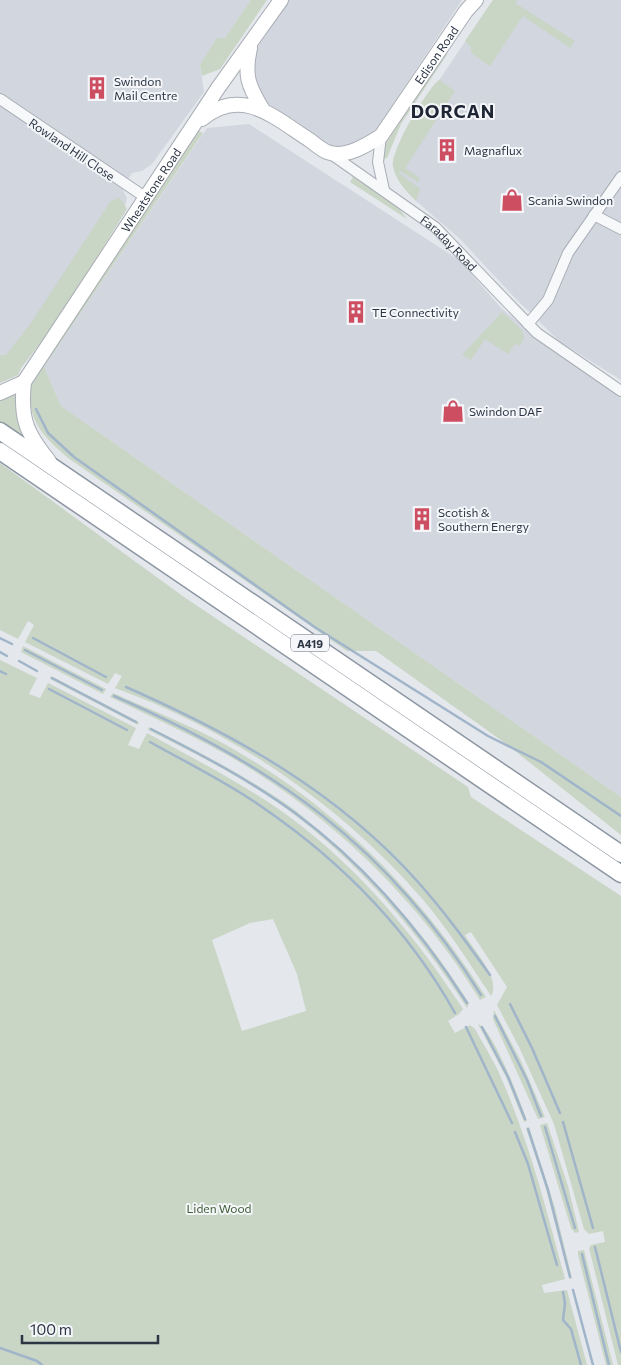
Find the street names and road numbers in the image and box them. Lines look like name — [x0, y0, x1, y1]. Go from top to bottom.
street label: Edison Road — [411, 23, 461, 87]
street label: Rowland Hill Close — [27, 115, 117, 183]
street label: Wheatstone Road — [118, 145, 183, 235]
street label: Faraday Road — [418, 212, 480, 273]
road number: A419 — [291, 634, 329, 651]

